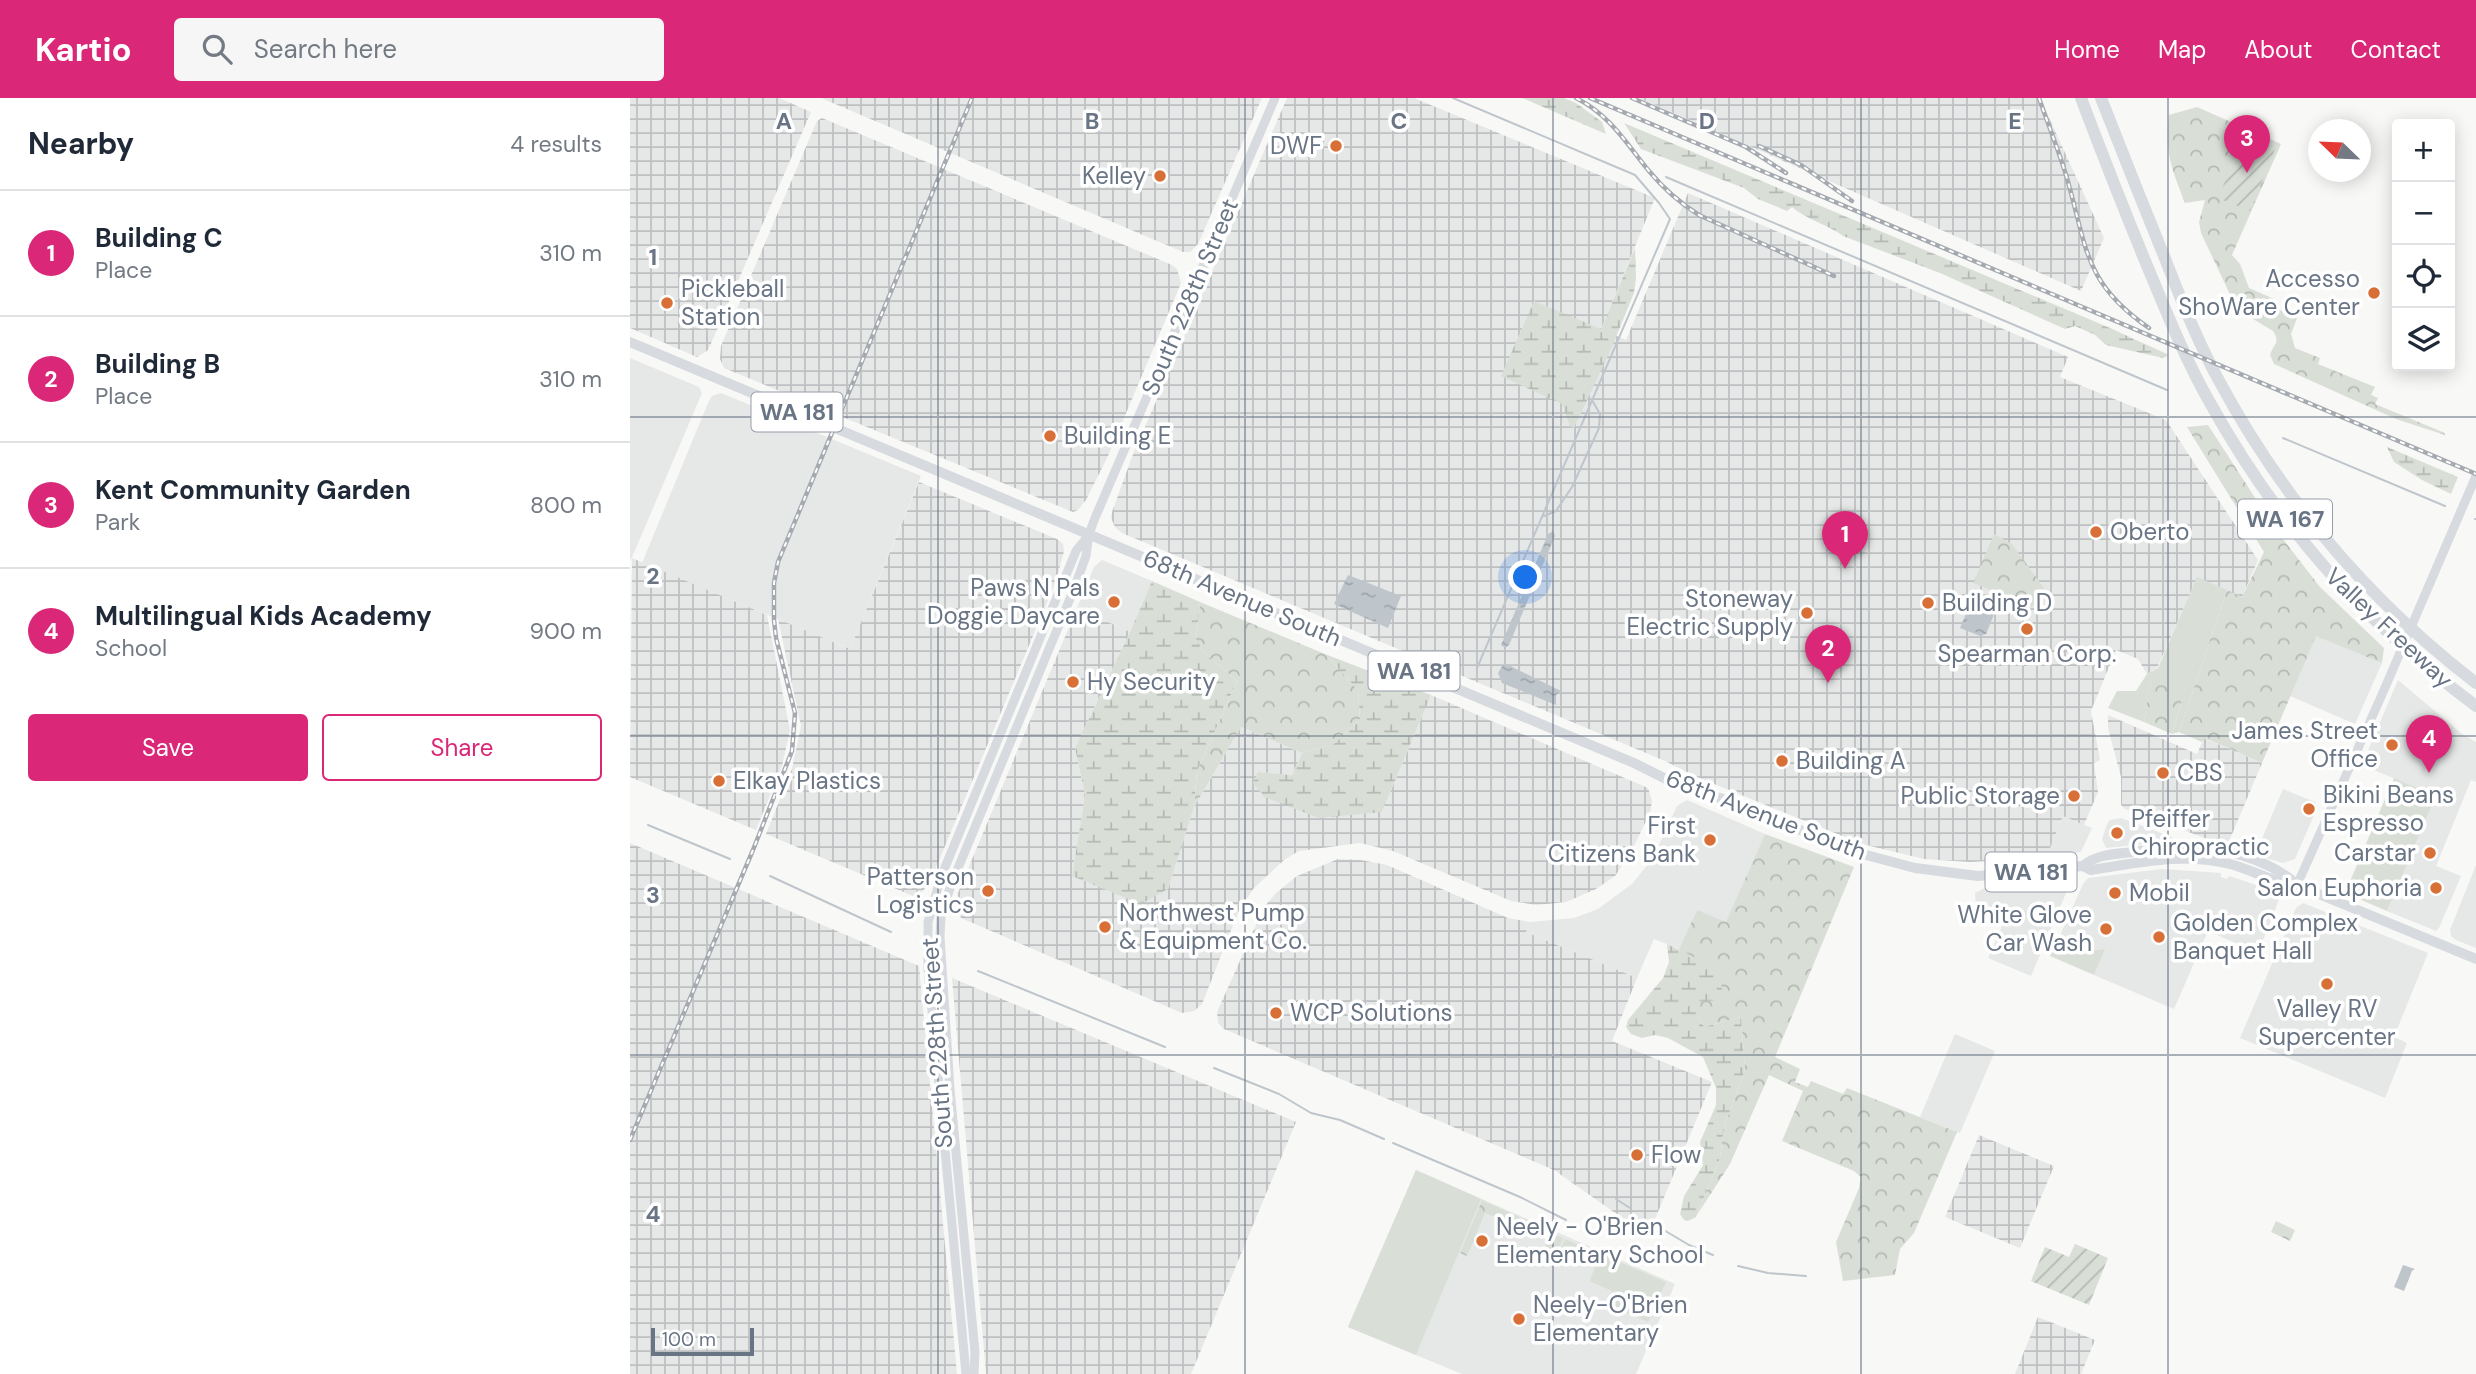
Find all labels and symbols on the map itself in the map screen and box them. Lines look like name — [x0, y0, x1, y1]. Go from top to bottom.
text: A — [776, 106, 792, 136]
text: B — [1085, 106, 1099, 136]
text: C — [1391, 106, 1407, 136]
text: D — [1699, 106, 1715, 136]
text: E — [2008, 106, 2022, 136]
pin: 3 — [2224, 115, 2270, 173]
north arrow — [2308, 119, 2371, 182]
place label: DWF — [1270, 130, 1322, 161]
marker: DWF — [1328, 138, 1344, 154]
place label: Kelley — [1082, 160, 1146, 191]
marker: Kelley — [1152, 168, 1168, 184]
street label: South 228th Street — [1134, 194, 1245, 400]
text: 1 — [649, 242, 657, 272]
place label: Accesso ShoWare Center — [2178, 263, 2360, 322]
place label: Pickleball Station — [681, 273, 784, 332]
marker: Accesso ShoWare Center — [2366, 285, 2382, 301]
marker: Pickleball Station — [659, 295, 675, 311]
road number: WA 181 — [752, 392, 842, 432]
place label: Building E — [1064, 420, 1171, 451]
marker: Building E — [1042, 428, 1058, 444]
road number: WA 167 — [2238, 500, 2332, 538]
pin: 1 — [1822, 511, 1868, 569]
place label: Oberto — [2110, 516, 2189, 547]
marker: Oberto — [2088, 524, 2104, 540]
street label: 68th Avenue South — [1138, 542, 1346, 653]
your location — [1508, 560, 1542, 594]
text: 2 — [646, 561, 660, 591]
street label: Valley Freeway — [2319, 561, 2460, 695]
place label: Paws N Pals Doggie Daycare — [927, 572, 1100, 631]
place label: Stoneway Electric Supply — [1626, 583, 1793, 642]
place label: Building D — [1942, 587, 2052, 618]
marker: Paws N Pals Doggie Daycare — [1106, 594, 1122, 610]
marker: Building D — [1920, 595, 1936, 611]
marker: Stoneway Electric Supply — [1799, 605, 1815, 621]
marker: Spearman Corp. — [2019, 621, 2035, 637]
pin: 2 — [1805, 625, 1851, 683]
place label: Spearman Corp. — [1937, 638, 2117, 669]
road number: WA 181 — [1368, 652, 1460, 691]
place label: Hy Security — [1087, 666, 1216, 697]
marker: Hy Security — [1065, 674, 1081, 690]
place label: James Street Office — [2231, 715, 2378, 774]
pin: 4 — [2406, 715, 2452, 773]
marker: James Street Office — [2384, 737, 2400, 753]
place label: Building A — [1796, 745, 1906, 776]
marker: Building A — [1774, 753, 1790, 769]
place label: CBS — [2177, 757, 2223, 788]
street label: 68th Avenue South — [1662, 762, 1871, 867]
place label: Elkay Plastics — [733, 765, 881, 796]
marker: CBS — [2155, 765, 2171, 781]
marker: Elkay Plastics — [711, 773, 727, 789]
place label: Bikini Beans Espresso — [2323, 779, 2454, 838]
place label: Public Storage — [1900, 780, 2060, 811]
marker: Public Storage — [2066, 788, 2082, 804]
marker: Bikini Beans Espresso — [2301, 801, 2317, 817]
place label: Pfeiffer Chiropractic — [2131, 803, 2270, 862]
place label: First Citizens Bank — [1548, 810, 1696, 869]
marker: Pfeiffer Chiropractic — [2109, 825, 2125, 841]
marker: First Citizens Bank — [1702, 832, 1718, 848]
place label: Carstar — [2334, 837, 2416, 868]
marker: Carstar — [2422, 845, 2438, 861]
road number: WA 181 — [1986, 852, 2076, 892]
place label: Patterson Logistics — [867, 861, 974, 920]
place label: Salon Euphoria — [2257, 872, 2422, 903]
place label: Mobil — [2129, 877, 2190, 908]
text: 3 — [646, 880, 660, 910]
marker: Salon Euphoria — [2428, 880, 2444, 896]
marker: Patterson Logistics — [980, 883, 996, 899]
marker: Mobil — [2107, 885, 2123, 901]
place label: Northwest Pump & Equipment Co. — [1119, 897, 1307, 956]
place label: White Glove Car Wash — [1957, 899, 2092, 958]
place label: Golden Complex Banquet Hall — [2173, 907, 2358, 966]
marker: Northwest Pump & Equipment Co. — [1097, 919, 1113, 935]
marker: White Glove Car Wash — [2098, 921, 2114, 937]
marker: Golden Complex Banquet Hall — [2151, 929, 2167, 945]
street label: South 228th Street — [914, 937, 959, 1149]
marker: Valley RV Supercenter — [2319, 976, 2335, 992]
place label: Valley RV Supercenter — [2258, 993, 2396, 1052]
place label: WCP Solutions — [1290, 997, 1453, 1028]
marker: WCP Solutions — [1268, 1005, 1284, 1021]
place label: Flow — [1651, 1139, 1701, 1170]
marker: Flow — [1629, 1147, 1645, 1163]
text: 4 — [646, 1199, 661, 1229]
place label: Neely - O'Brien Elementary School — [1496, 1211, 1704, 1270]
marker: Neely - O'Brien Elementary School — [1474, 1233, 1490, 1249]
place label: Neely-O'Brien Elementary — [1533, 1289, 1687, 1348]
marker: Neely-O'Brien Elementary — [1511, 1311, 1527, 1327]
scale bar — [651, 1325, 754, 1357]

